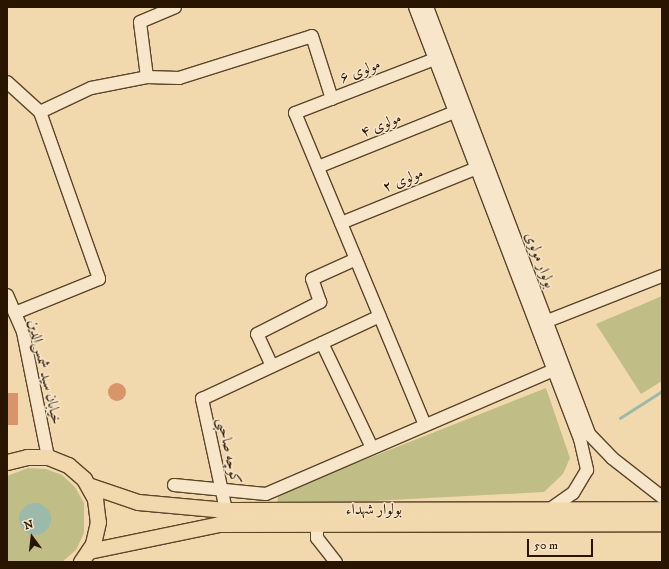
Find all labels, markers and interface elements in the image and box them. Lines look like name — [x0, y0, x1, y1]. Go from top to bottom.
street label: مولوی ۶ — [337, 55, 383, 87]
street label: مولوی ۴ — [358, 109, 404, 141]
street label: مولوی ۲ — [380, 164, 426, 196]
street label: بولوار مولوی — [521, 229, 559, 291]
street label: خیابان سید شمس‌الدین — [24, 318, 66, 426]
street label: کوچه صاحبی — [213, 416, 245, 486]
street label: بولوار شهداء — [346, 501, 402, 519]
north arrow — [12, 517, 52, 557]
text: N — [23, 517, 35, 533]
scale bar — [529, 531, 595, 557]
text: 50 m — [534, 538, 558, 553]

